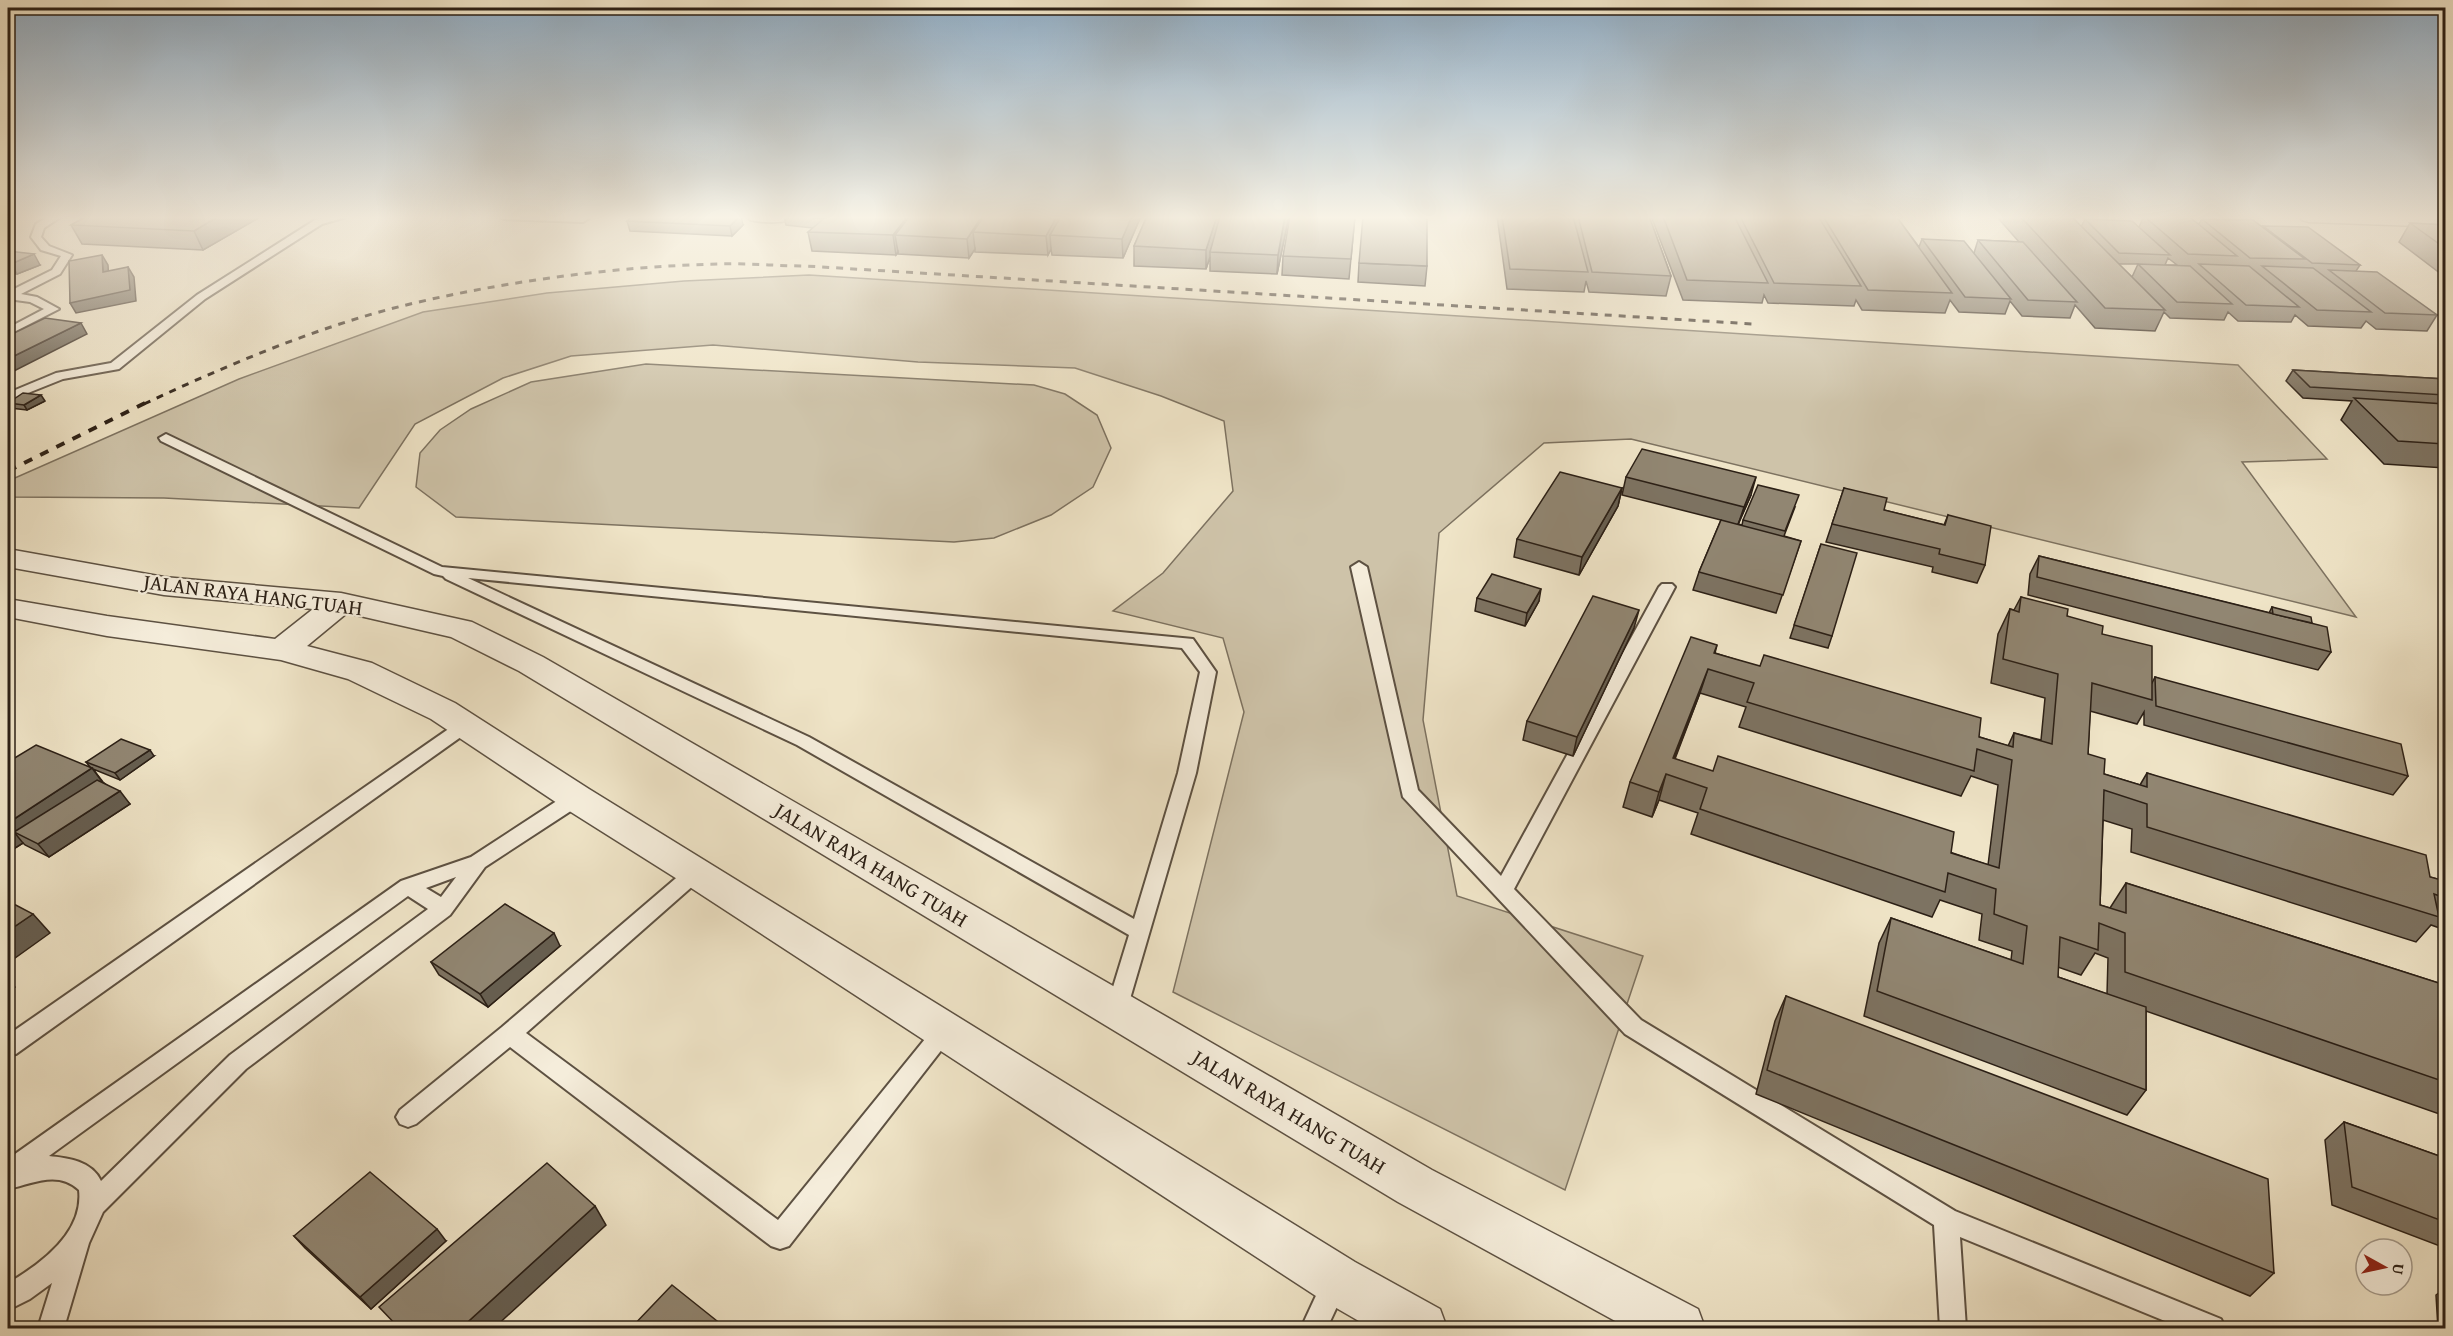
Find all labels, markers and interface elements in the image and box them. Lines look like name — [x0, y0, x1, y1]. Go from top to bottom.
street label: JALAN RAYA HANG TUAH — [139, 565, 365, 623]
street label: JALAN RAYA HANG TUAH — [766, 793, 974, 935]
street label: JALAN RAYA HANG TUAH — [1184, 1040, 1392, 1182]
north arrow — [2354, 1237, 2414, 1297]
text: U — [2386, 1262, 2411, 1276]

